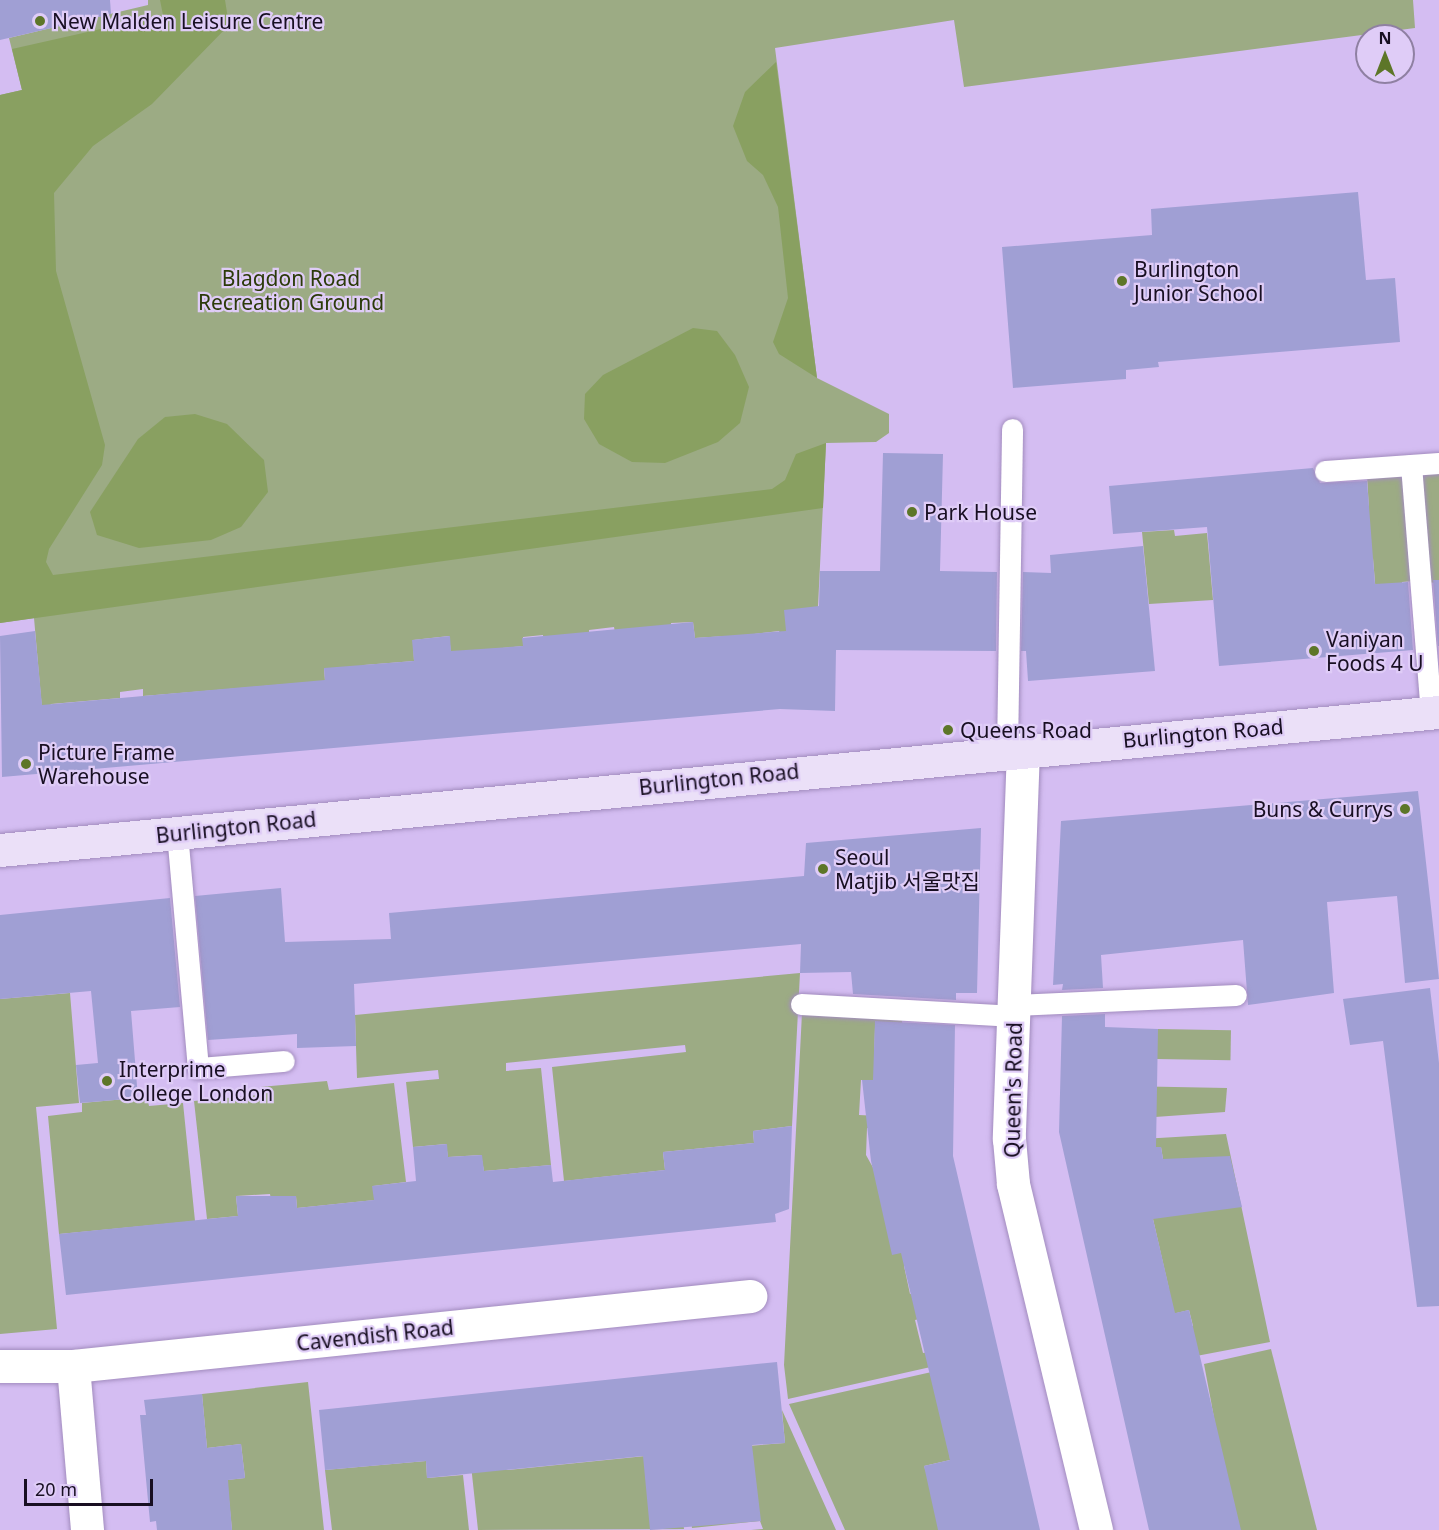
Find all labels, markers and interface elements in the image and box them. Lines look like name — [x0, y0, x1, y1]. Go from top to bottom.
place label: New Malden Leisure Centre — [52, 8, 323, 34]
marker: New Malden Leisure Centre — [33, 14, 47, 28]
north arrow — [1355, 24, 1415, 84]
text: N — [1378, 27, 1392, 49]
place label: Burlington Junior School — [1134, 256, 1263, 306]
park label: Blagdon Road Recreation Ground — [198, 265, 384, 315]
marker: Burlington Junior School — [1115, 274, 1129, 288]
place label: Park House — [924, 499, 1037, 525]
marker: Park House — [905, 505, 919, 519]
place label: Vaniyan Foods 4 U — [1326, 626, 1424, 676]
marker: Vaniyan Foods 4 U — [1307, 644, 1321, 658]
street label: Burlington Road — [1122, 713, 1284, 753]
place label: Queens Road — [960, 717, 1092, 743]
marker: Queens Road — [941, 723, 955, 737]
place label: Picture Frame Warehouse — [38, 739, 175, 789]
marker: Picture Frame Warehouse — [19, 757, 33, 771]
street label: Burlington Road — [638, 758, 800, 800]
place label: Buns & Currys — [1253, 796, 1393, 822]
marker: Buns & Currys — [1398, 802, 1412, 816]
street label: Burlington Road — [155, 806, 317, 848]
place label: Seoul Matjib 서울맛집 — [835, 844, 980, 894]
marker: Seoul Matjib 서울맛집 — [816, 862, 830, 876]
street label: Queen's Road — [999, 1022, 1027, 1158]
place label: Interprime College London — [119, 1056, 273, 1106]
marker: Interprime College London — [100, 1074, 114, 1088]
street label: Cavendish Road — [295, 1314, 455, 1356]
scale bar — [27, 1467, 156, 1505]
text: 20 m — [35, 1477, 77, 1501]

